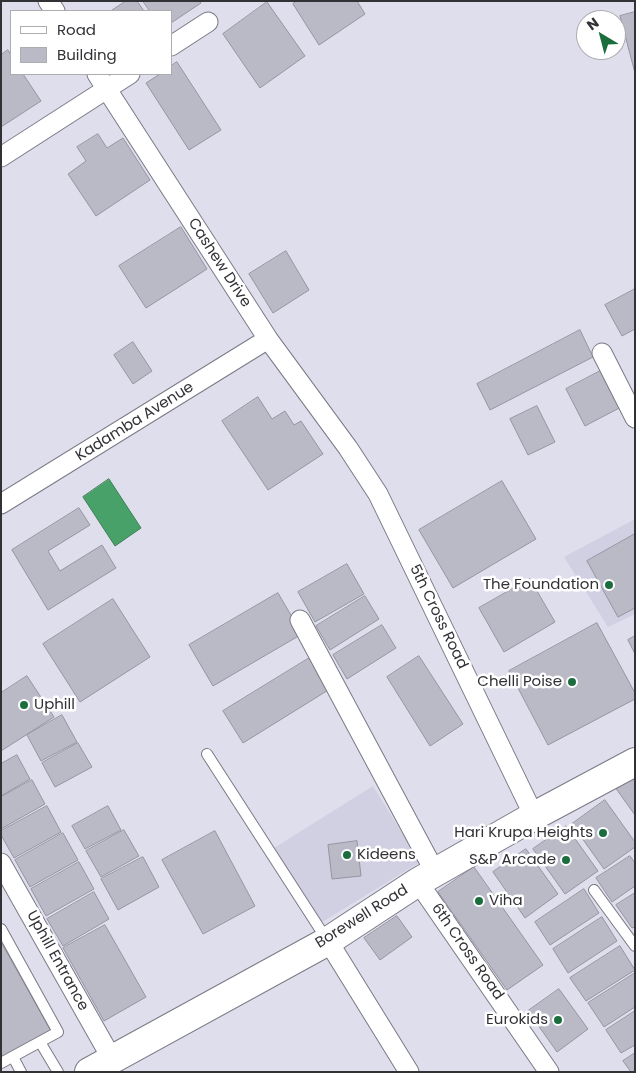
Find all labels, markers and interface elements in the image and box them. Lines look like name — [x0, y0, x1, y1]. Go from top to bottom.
legend — [10, 10, 172, 75]
north arrow — [576, 10, 626, 60]
text: N — [582, 13, 603, 35]
text: Road — [57, 19, 96, 40]
text: Building — [57, 44, 117, 65]
street label: Cashew Drive — [184, 215, 254, 311]
street label: Kadamba Avenue — [73, 378, 197, 466]
street label: 5th Cross Road — [405, 562, 471, 672]
place label: The Foundation — [483, 576, 599, 594]
marker: The Foundation — [603, 579, 615, 591]
place label: Chelli Poise — [477, 673, 562, 691]
marker: Chelli Poise — [566, 676, 578, 688]
place label: Uphill — [34, 696, 75, 714]
marker: Uphill — [18, 699, 30, 711]
place label: Hari Krupa Heights — [454, 824, 593, 842]
marker: Hari Krupa Heights — [597, 827, 609, 839]
place label: Kideens — [357, 846, 416, 864]
marker: Kideens — [341, 849, 353, 861]
place label: S&P Arcade — [469, 851, 556, 869]
marker: S&P Arcade — [560, 854, 572, 866]
street label: Borewell Road — [312, 881, 412, 953]
place label: Viha — [489, 892, 523, 910]
marker: Viha — [473, 895, 485, 907]
street label: 6th Cross Road — [427, 900, 507, 1004]
street label: Uphill Entrance — [22, 908, 92, 1014]
place label: Eurokids — [486, 1011, 548, 1029]
marker: Eurokids — [552, 1014, 564, 1026]

